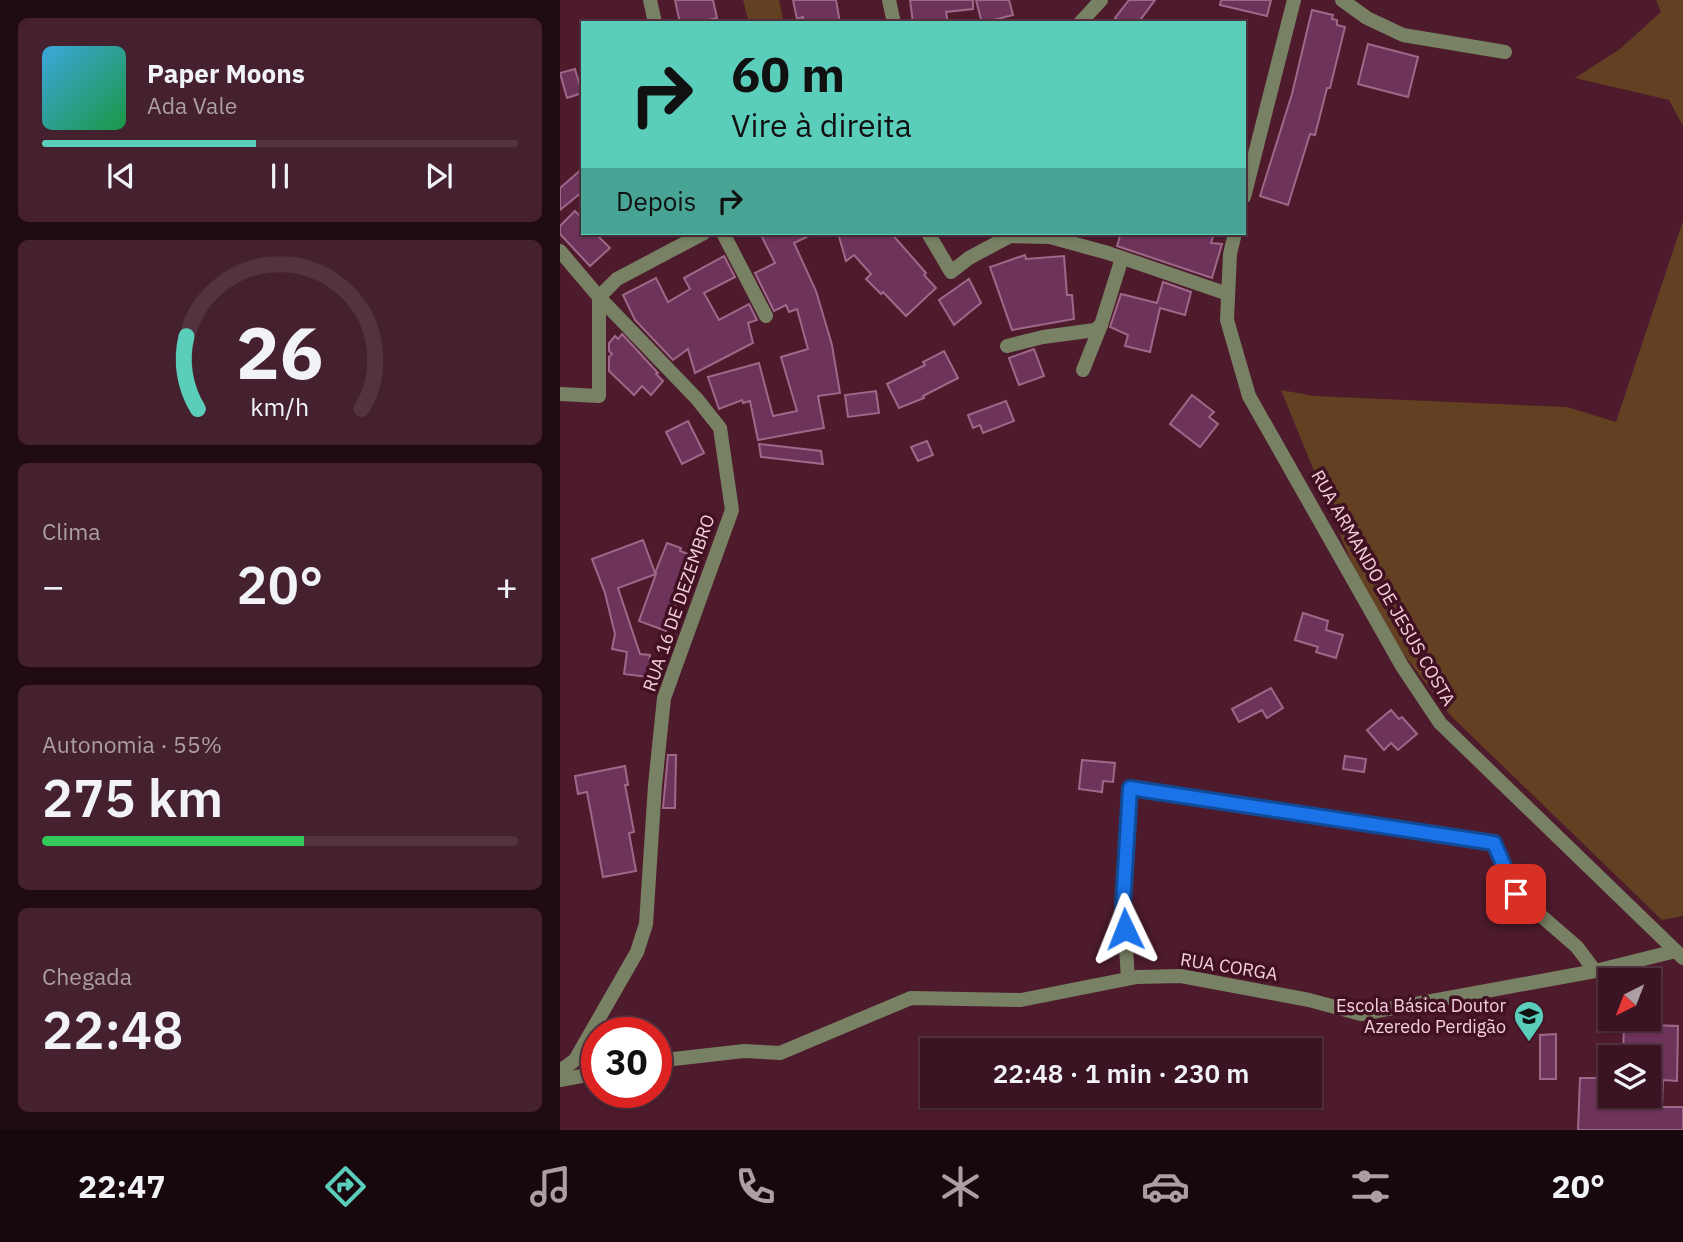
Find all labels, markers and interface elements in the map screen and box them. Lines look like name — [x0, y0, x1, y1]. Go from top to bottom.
text: 60 m — [731, 42, 845, 105]
icon: right — [616, 49, 707, 140]
text: Paper Moons — [147, 56, 305, 90]
text: Ada Vale — [147, 90, 237, 120]
text: Vire à direita — [731, 104, 912, 146]
icon: previous — [102, 157, 140, 195]
icon: pause — [261, 157, 299, 195]
icon: next — [420, 157, 458, 195]
icon: right — [711, 182, 749, 220]
text: Depois — [616, 184, 697, 218]
text: 26 — [236, 304, 324, 399]
text: km/h — [251, 389, 309, 422]
street label: RUA ARMANDO DE JESUS COSTA — [1306, 466, 1461, 710]
street label: RUA 16 DE DEZEMBRO — [637, 511, 720, 694]
text: Clima — [42, 516, 101, 546]
text: 20° — [237, 551, 323, 618]
text: − — [42, 561, 65, 610]
text: + — [495, 561, 518, 610]
text: Autonomia · 55% — [42, 729, 222, 759]
text: 275 km — [42, 764, 223, 831]
pin — [1486, 864, 1546, 924]
icon: arrive — [1497, 875, 1535, 913]
position arrow — [1088, 892, 1162, 966]
street label: RUA CORGA — [1179, 947, 1280, 986]
text: Chegada — [42, 961, 132, 991]
north arrow — [1598, 968, 1661, 1031]
map controls — [1598, 968, 1661, 1108]
place label: Escola Básica Doutor Azeredo Perdigão — [1336, 994, 1506, 1038]
text: 22:48 — [42, 996, 183, 1063]
school or university icon: Escola Básica Doutor Azeredo Perdigão — [1512, 999, 1546, 1043]
speed limit sign: 30 — [581, 1017, 672, 1108]
button: layers — [1598, 1045, 1661, 1108]
text: 22:48 · 1 min · 230 m — [993, 1056, 1249, 1090]
icon: directions — [321, 1162, 370, 1211]
icon: music — [526, 1162, 575, 1211]
icon: phone — [731, 1162, 780, 1211]
icon: climate — [936, 1162, 985, 1211]
icon: car — [1141, 1162, 1190, 1211]
icon: filters — [1346, 1162, 1395, 1211]
text: 22:47 — [78, 1165, 165, 1207]
text: 20° — [1551, 1165, 1605, 1207]

